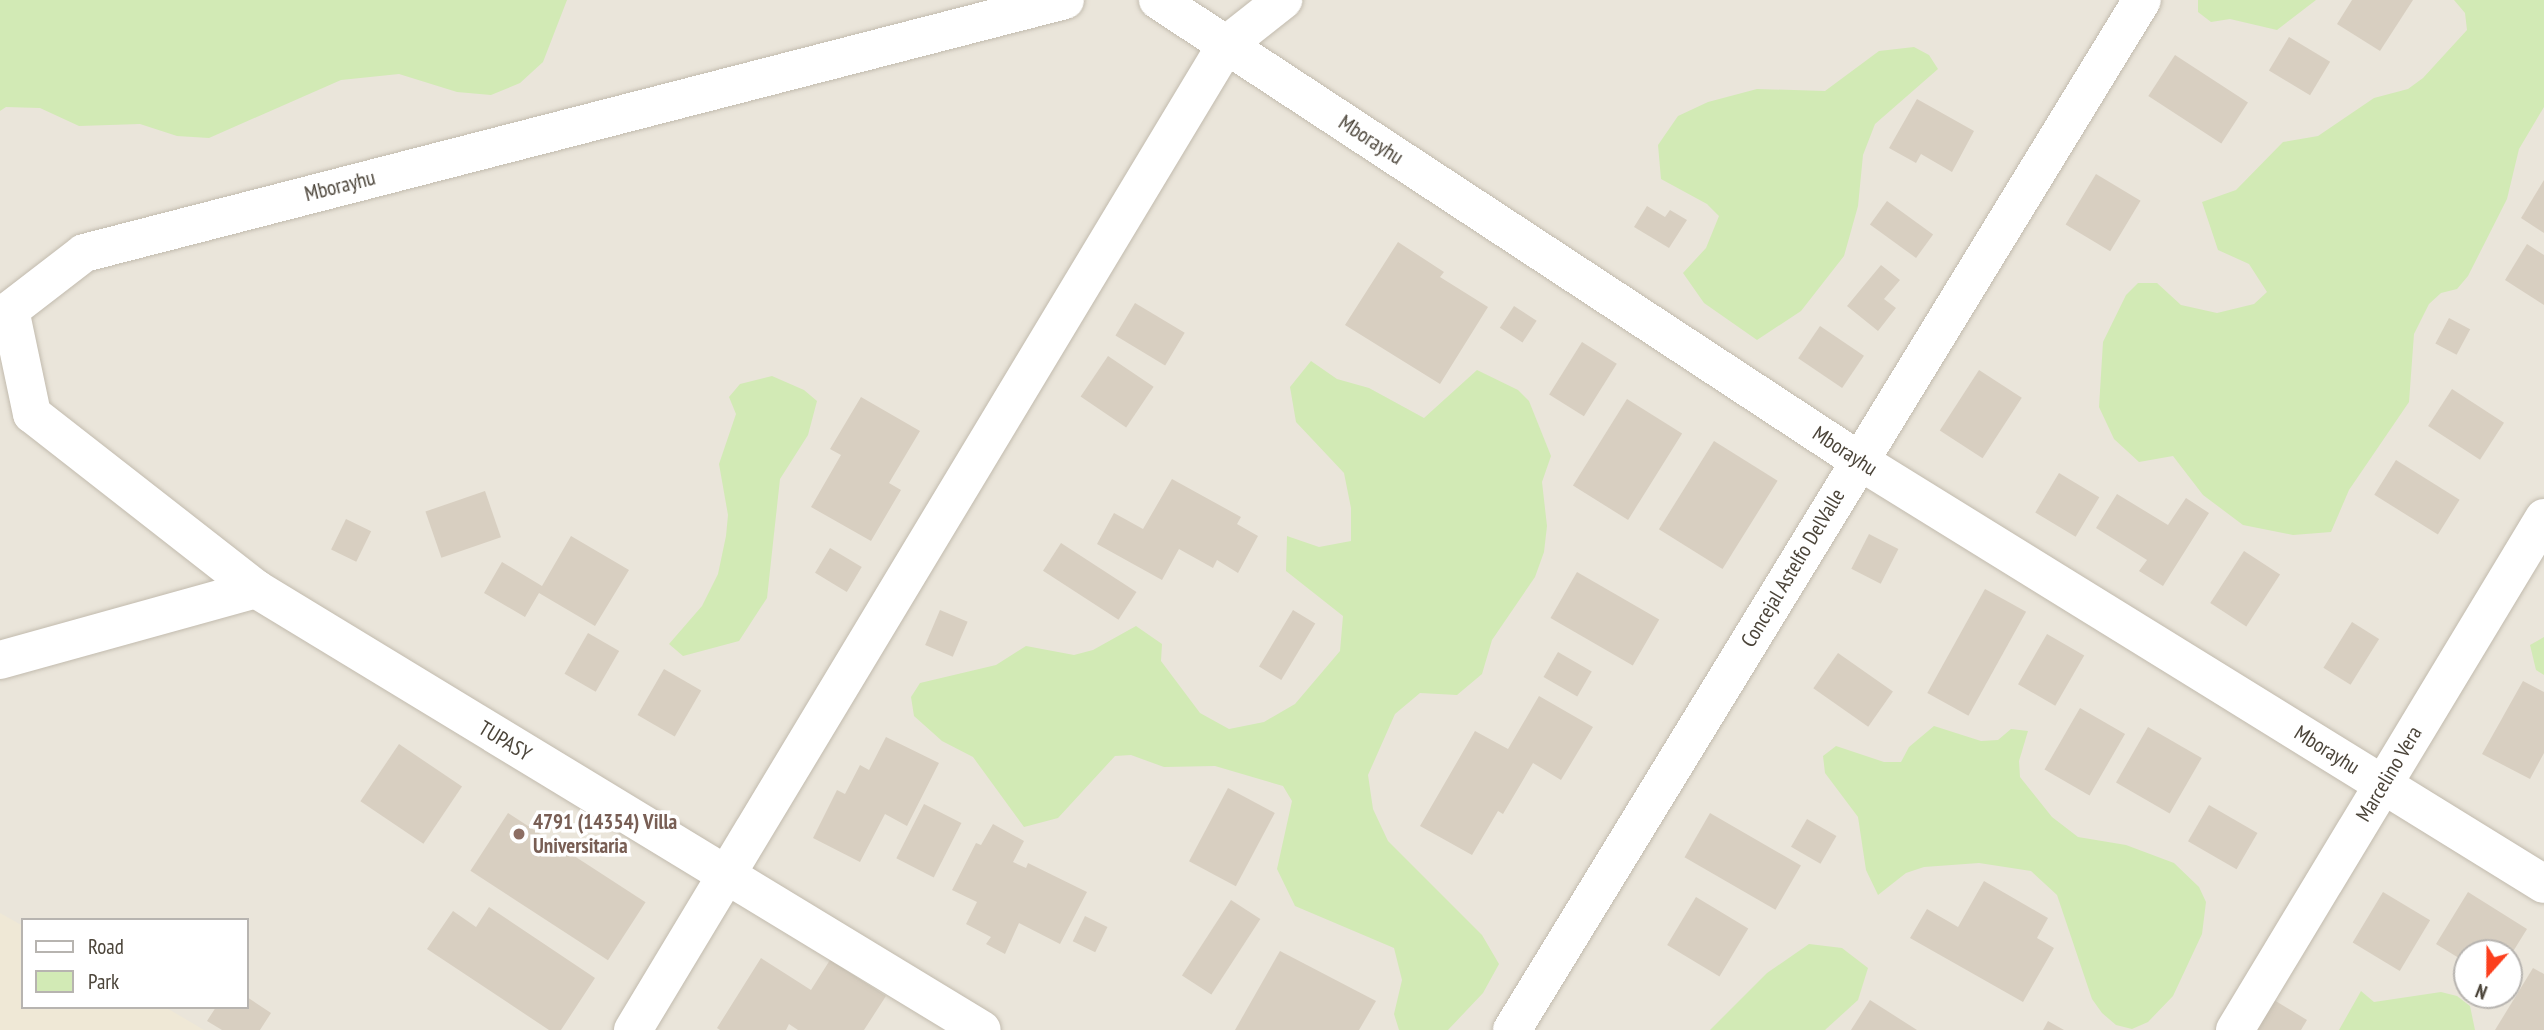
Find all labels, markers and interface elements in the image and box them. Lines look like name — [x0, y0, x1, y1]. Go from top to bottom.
street label: Mborayhu — [1334, 110, 1408, 170]
street label: Mborayhu — [302, 165, 378, 207]
street label: Mborayhu — [1808, 421, 1882, 481]
street label: Concejal Astelfo DelValle — [1736, 484, 1850, 652]
street label: TUPASY — [474, 715, 536, 767]
street label: Mborayhu — [2290, 720, 2364, 780]
street label: Marcelino Vera — [2351, 722, 2427, 826]
place label: 4791 (14354) Villa Universitaria — [533, 809, 678, 859]
marker: 4791 (14354) Villa Universitaria — [511, 826, 527, 842]
legend — [21, 918, 248, 1009]
text: Road — [88, 933, 124, 960]
north arrow — [2453, 939, 2523, 1009]
text: Park — [88, 968, 119, 995]
text: N — [2472, 979, 2490, 1005]

